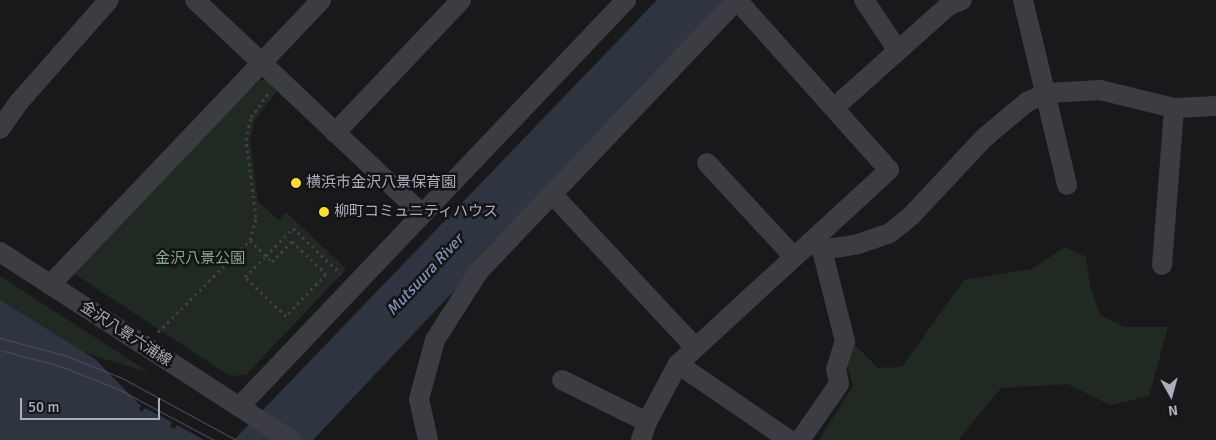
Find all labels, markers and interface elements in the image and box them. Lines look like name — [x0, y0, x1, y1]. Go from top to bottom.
place label: 横浜市金沢八景保育園 — [306, 174, 456, 192]
marker: 横浜市金沢八景保育園 — [290, 177, 302, 189]
place label: 柳町コミュニティハウス — [334, 203, 499, 221]
marker: 柳町コミュニティハウス — [318, 206, 330, 218]
water label: Mutsuura River — [383, 230, 467, 320]
park label: 金沢八景公園 — [155, 250, 245, 268]
street label: 金沢八景六浦線 — [77, 298, 175, 370]
north arrow — [1146, 370, 1196, 420]
scale bar — [22, 388, 162, 420]
text: 50 m — [28, 398, 59, 416]
text: N — [1167, 401, 1179, 419]

